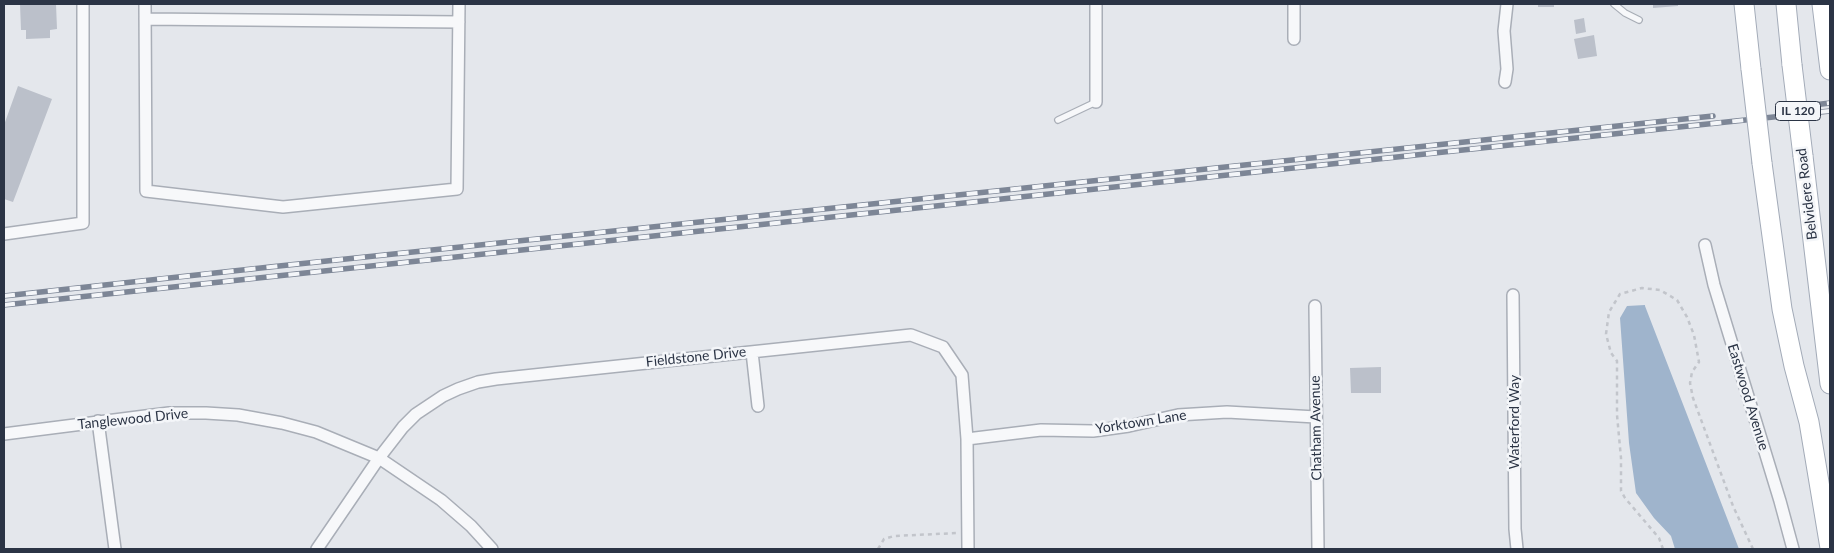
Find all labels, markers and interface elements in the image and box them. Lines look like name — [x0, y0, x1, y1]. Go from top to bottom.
road number: IL 120 — [1776, 102, 1820, 120]
street label: Belvidere Road — [1793, 147, 1821, 241]
street label: Eastwood Avenue — [1724, 342, 1772, 452]
street label: Fieldstone Drive — [645, 343, 747, 371]
street label: Chatham Avenue — [1307, 375, 1325, 481]
street label: Waterford Way — [1506, 375, 1522, 469]
street label: Tanglewood Drive — [77, 405, 189, 433]
street label: Yorktown Lane — [1094, 407, 1188, 437]

